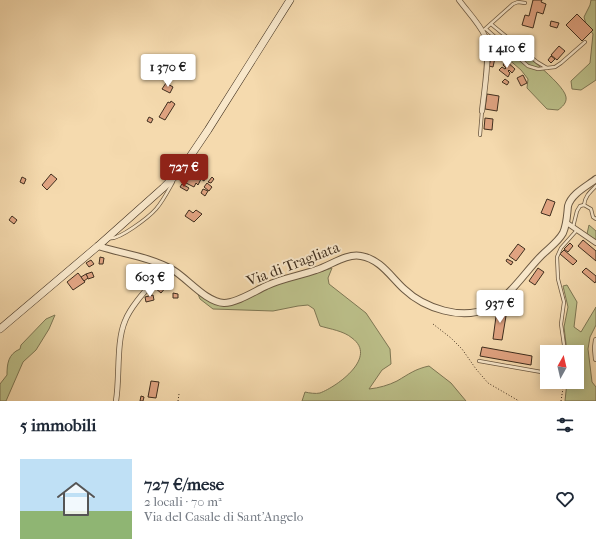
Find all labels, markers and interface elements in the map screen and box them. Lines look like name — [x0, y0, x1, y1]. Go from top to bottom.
pin: 1 410 € — [470, 35, 544, 69]
text: 1 410 € — [488, 40, 526, 55]
pin: 1 370 € — [131, 54, 205, 88]
text: 1 370 € — [150, 59, 186, 74]
pin: 727 € — [156, 154, 212, 188]
text: 727 € — [169, 159, 199, 174]
street label: Via di Tragliata — [243, 238, 343, 290]
pin: 603 € — [122, 264, 178, 298]
text: 603 € — [135, 269, 165, 284]
pin: 937 € — [472, 290, 528, 324]
text: 937 € — [486, 295, 514, 310]
north arrow — [540, 345, 584, 389]
map controls — [540, 345, 584, 389]
icon: filters — [554, 414, 576, 436]
text: 5 immobili — [20, 415, 96, 435]
text: 727 €/mese — [144, 474, 224, 494]
icon: home — [52, 475, 100, 523]
icon: heart — [554, 488, 576, 510]
text: 2 locali · 70 m² — [144, 494, 222, 509]
text: Via del Casale di Sant'Angelo — [144, 509, 303, 524]

